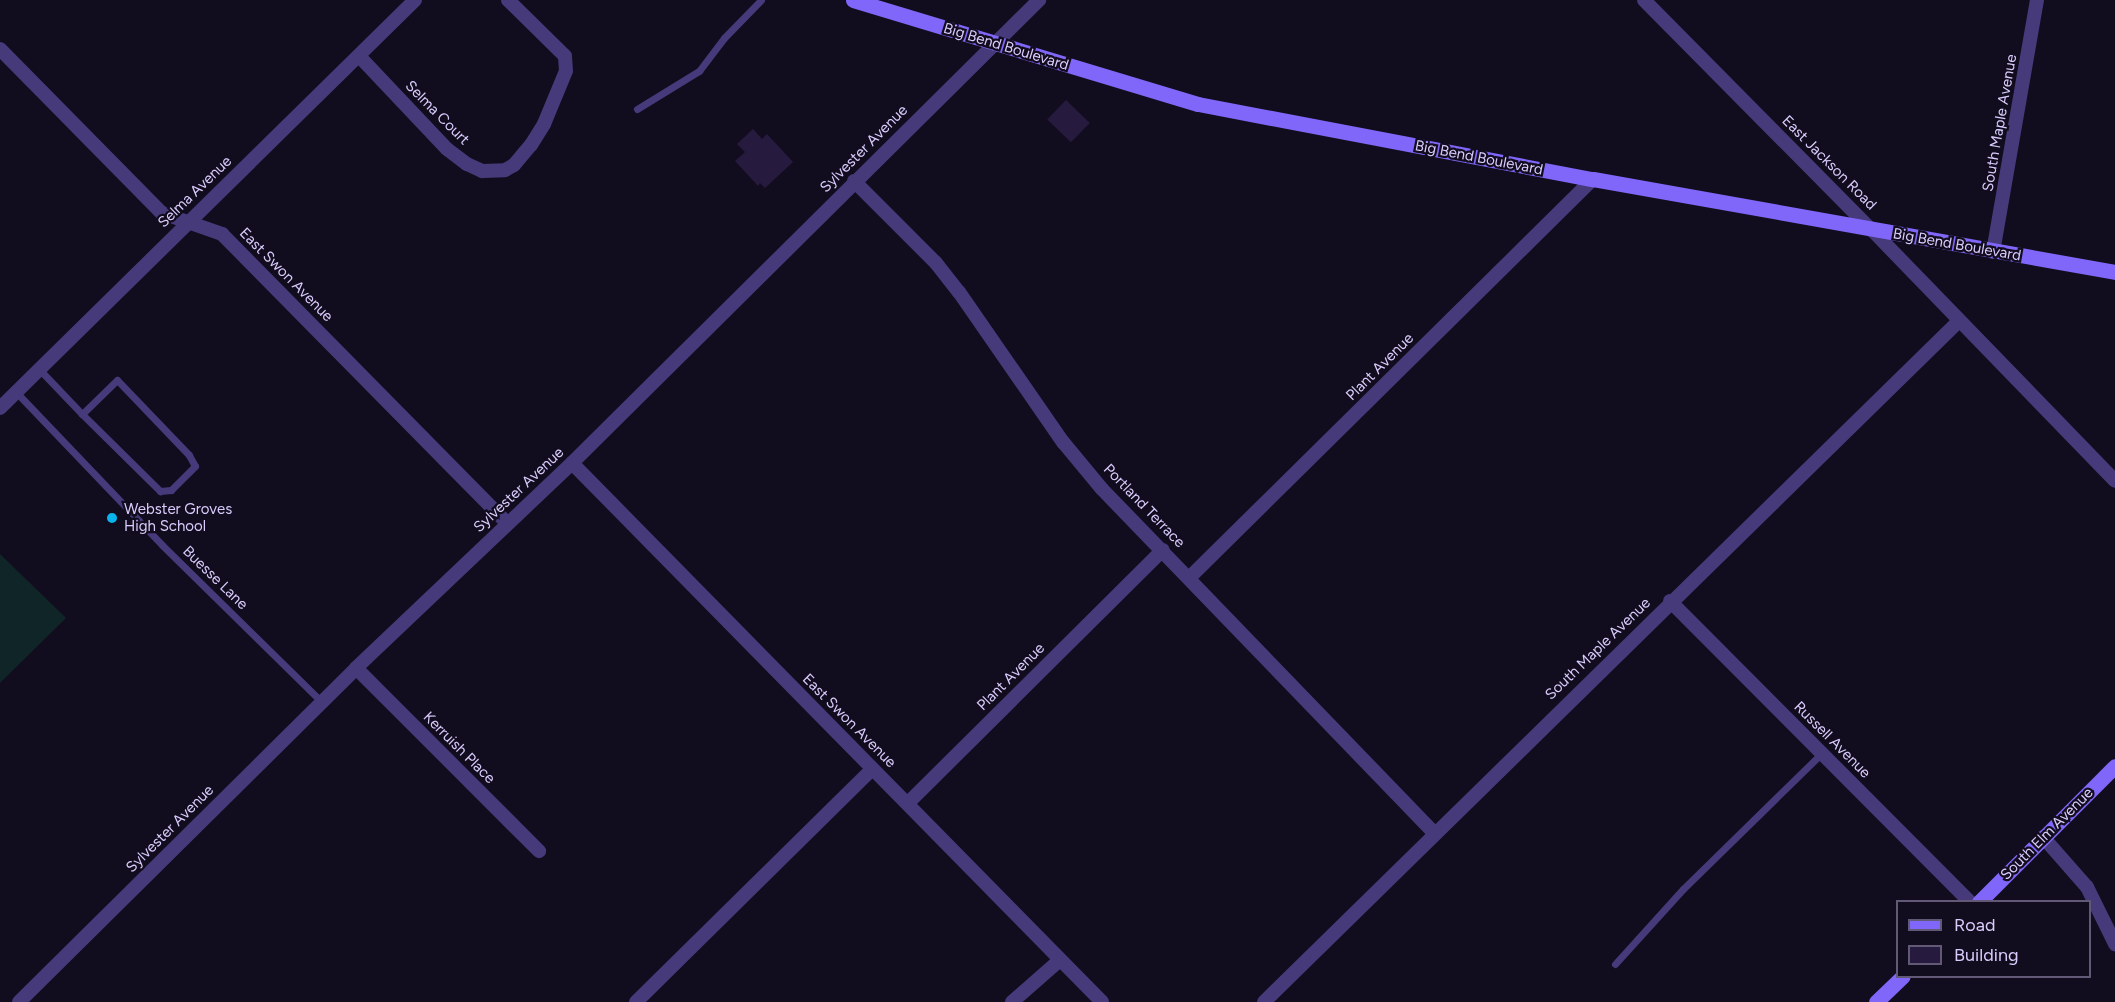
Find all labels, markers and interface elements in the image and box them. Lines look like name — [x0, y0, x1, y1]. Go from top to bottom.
street label: Big Bend Boulevard — [941, 19, 1071, 75]
street label: South Maple Avenue — [1979, 53, 2021, 193]
street label: Selma Court — [401, 77, 473, 149]
street label: Sylvester Avenue — [816, 101, 912, 197]
street label: East Jackson Road — [1778, 112, 1880, 214]
street label: Big Bend Boulevard — [1413, 137, 1545, 179]
street label: Selma Avenue — [154, 152, 236, 232]
street label: East Swon Avenue — [235, 224, 337, 326]
street label: Big Bend Boulevard — [1891, 225, 2023, 265]
street label: Plant Avenue — [1342, 329, 1418, 405]
street label: Sylvester Avenue — [470, 444, 568, 536]
street label: Portland Terrace — [1100, 460, 1188, 552]
place label: Webster Groves High School — [124, 500, 232, 535]
marker: Webster Groves High School — [105, 511, 119, 525]
street label: Buesse Lane — [179, 542, 251, 614]
street label: South Maple Avenue — [1542, 594, 1654, 704]
street label: Plant Avenue — [973, 639, 1049, 715]
street label: East Swon Avenue — [798, 670, 900, 772]
street label: Russell Avenue — [1790, 698, 1874, 782]
street label: Kerruish Place — [419, 708, 499, 788]
street label: Sylvester Avenue — [122, 781, 218, 877]
street label: South Elm Avenue — [1997, 784, 2097, 884]
legend — [1896, 900, 2091, 978]
text: Road — [1954, 914, 1995, 936]
text: Building — [1954, 944, 2019, 966]

